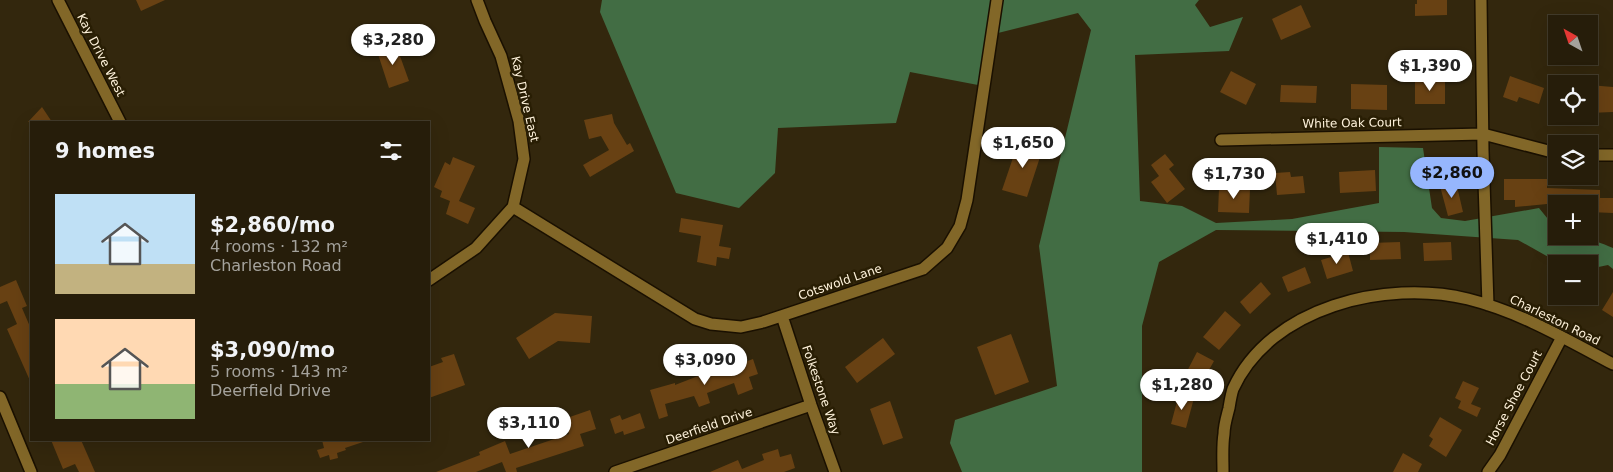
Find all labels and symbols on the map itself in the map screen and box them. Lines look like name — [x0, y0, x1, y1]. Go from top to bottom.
street label: Kay Drive West — [74, 11, 128, 99]
north arrow — [1548, 15, 1598, 65]
pin: $3,280 — [352, 23, 434, 66]
pin: $1,390 — [1389, 49, 1471, 92]
street label: Kay Drive East — [508, 55, 542, 144]
street label: White Oak Court — [1302, 115, 1402, 131]
pin: $1,650 — [982, 126, 1064, 169]
pin: $2,860 — [1411, 156, 1493, 199]
pin: $1,730 — [1193, 158, 1275, 200]
pin: $1,410 — [1296, 222, 1378, 265]
street label: Cotswold Lane — [796, 261, 884, 303]
street label: Charleston Road — [1508, 292, 1602, 348]
street label: Folkestone Way — [799, 343, 843, 437]
pin: $3,090 — [664, 344, 746, 386]
street label: Horse Shoe Court — [1483, 348, 1545, 448]
pin: $1,280 — [1141, 368, 1223, 411]
street label: Deerfield Drive — [664, 405, 754, 447]
pin: $3,110 — [488, 406, 570, 449]

